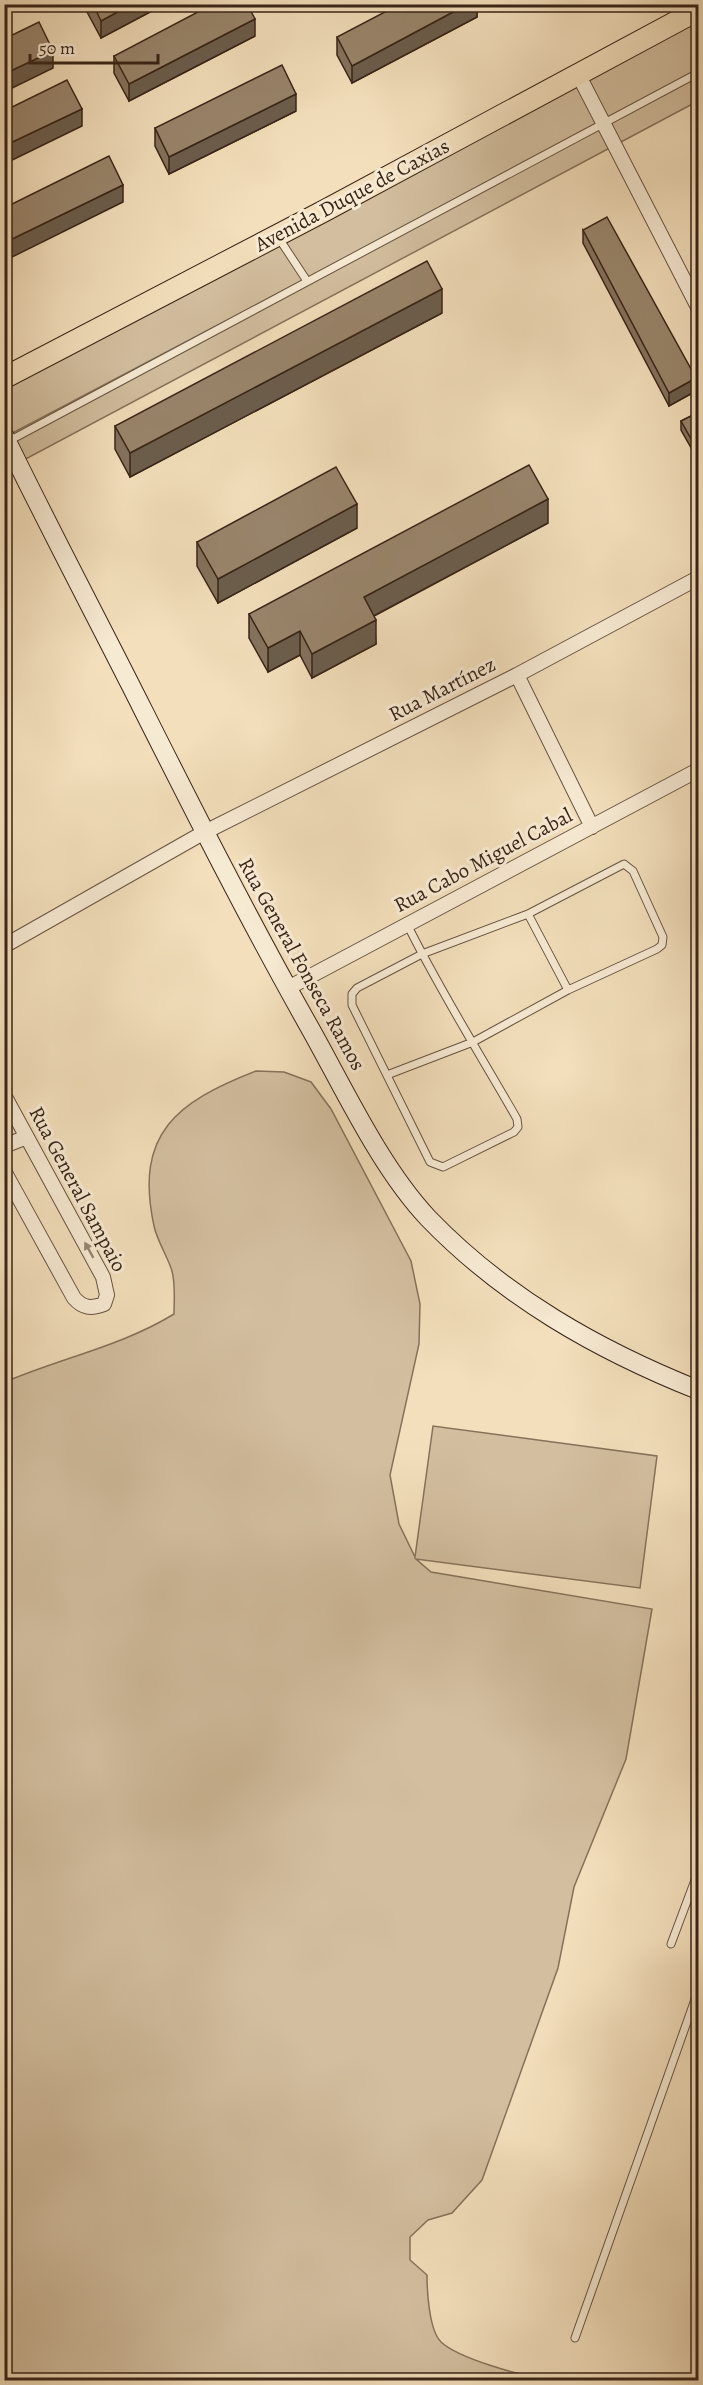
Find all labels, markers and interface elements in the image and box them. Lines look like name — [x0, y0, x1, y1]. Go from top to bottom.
scale bar — [30, 27, 158, 65]
text: 50 m — [39, 36, 75, 60]
street label: Avenida Duque de Caxias — [249, 132, 454, 259]
street label: Rua Martínez — [384, 650, 500, 728]
street label: Rua Cabo Miguel Cabal — [389, 801, 577, 919]
street label: Rua General Fonseca Ramos — [232, 853, 372, 1075]
street label: Rua General Sampaio — [23, 1101, 133, 1277]
one-way arrow — [84, 1242, 94, 1259]

